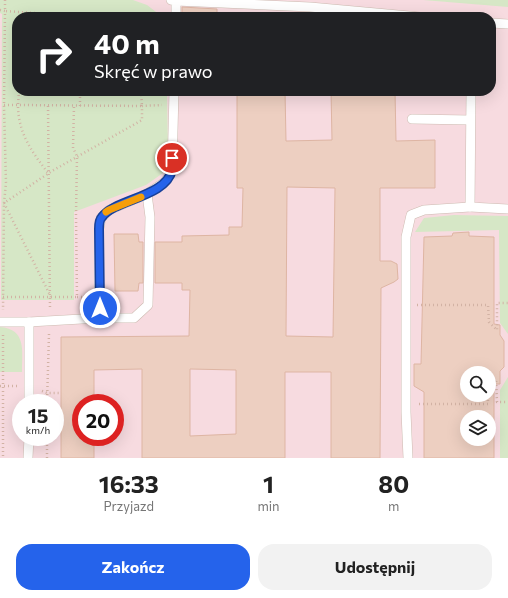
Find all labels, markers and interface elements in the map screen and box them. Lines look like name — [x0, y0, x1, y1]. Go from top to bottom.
text: 40 m — [94, 26, 160, 60]
icon: right — [28, 28, 80, 80]
text: Skręć w prawo — [94, 60, 213, 82]
pin — [155, 141, 189, 175]
icon: arrive — [161, 147, 183, 169]
position arrow — [79, 287, 121, 329]
map controls — [460, 366, 496, 446]
button: search — [460, 366, 496, 402]
speed limit sign: 20 — [72, 394, 124, 446]
text: 15 — [28, 403, 48, 427]
button: layers — [460, 410, 496, 446]
text: km/h — [26, 424, 50, 436]
text: 16:33 — [99, 469, 159, 498]
text: 1 — [263, 469, 274, 498]
text: 80 — [378, 469, 409, 498]
text: Przyjazd — [103, 498, 154, 514]
text: min — [257, 498, 280, 514]
text: m — [388, 498, 399, 514]
button: Zakończ — [16, 544, 250, 590]
button: Udostępnij — [258, 544, 492, 590]

